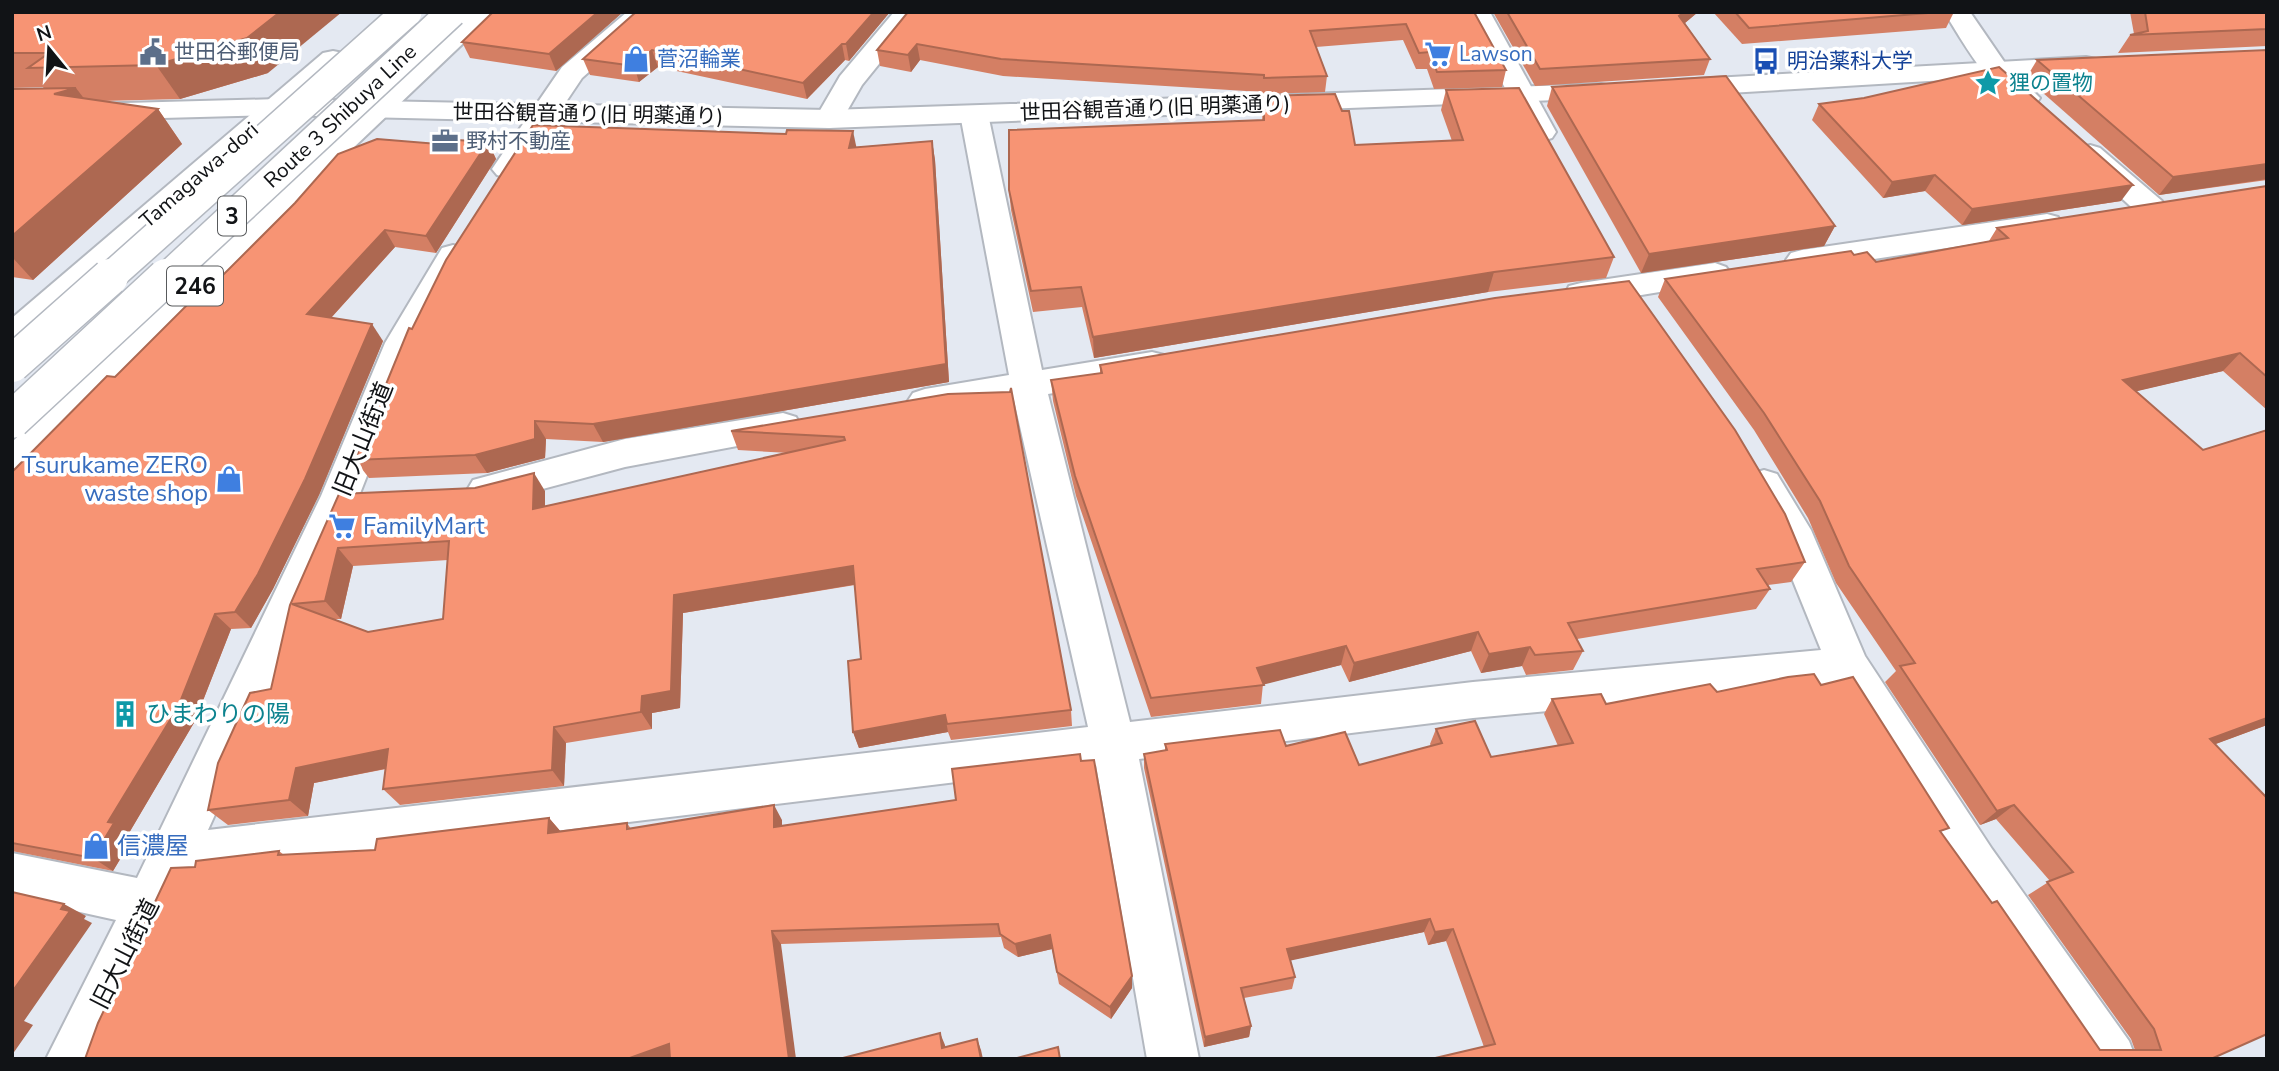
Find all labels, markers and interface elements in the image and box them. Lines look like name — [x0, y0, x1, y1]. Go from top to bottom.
north arrow — [14, 14, 84, 84]
text: N — [33, 19, 55, 48]
public building icon: 世田谷郵便局 — [138, 37, 168, 67]
place label: 世田谷郵便局 — [174, 38, 300, 66]
street label: Route 3 Shibuya Line — [258, 38, 422, 194]
supermarket icon: Lawson — [1423, 39, 1453, 69]
place label: Lawson — [1459, 40, 1533, 68]
shop icon: 菅沼輪業 — [621, 44, 651, 74]
place label: 菅沼輪業 — [657, 45, 741, 73]
bus stop icon: 明治薬科大学 — [1751, 46, 1781, 76]
place label: 明治薬科大学 — [1787, 47, 1913, 75]
place icon: 狸の置物 — [1973, 68, 2003, 98]
place label: 狸の置物 — [2009, 69, 2093, 97]
street label: 世田谷観音通り(旧 明薬通り) — [1019, 89, 1291, 127]
street label: 世田谷観音通り(旧 明薬通り) — [452, 98, 724, 130]
street label: Tamagawa-dori — [134, 116, 264, 234]
office icon: 野村不動産 — [430, 126, 460, 156]
place label: 野村不動産 — [466, 127, 571, 155]
road number: 3 — [218, 196, 246, 236]
road number: 246 — [167, 266, 223, 306]
street label: 旧大山街道 — [326, 377, 400, 501]
place label: Tsurukame ZERO waste shop — [22, 449, 208, 509]
shop icon: Tsurukame ZERO waste shop — [214, 464, 244, 494]
place label: FamilyMart — [363, 510, 485, 542]
supermarket icon: FamilyMart — [327, 511, 357, 541]
place label: ひまわりの陽 — [146, 698, 290, 730]
building icon: ひまわりの陽 — [110, 699, 140, 729]
place label: 信濃屋 — [117, 830, 189, 862]
shop icon: 信濃屋 — [81, 831, 111, 861]
street label: 旧大山街道 — [84, 893, 166, 1015]

